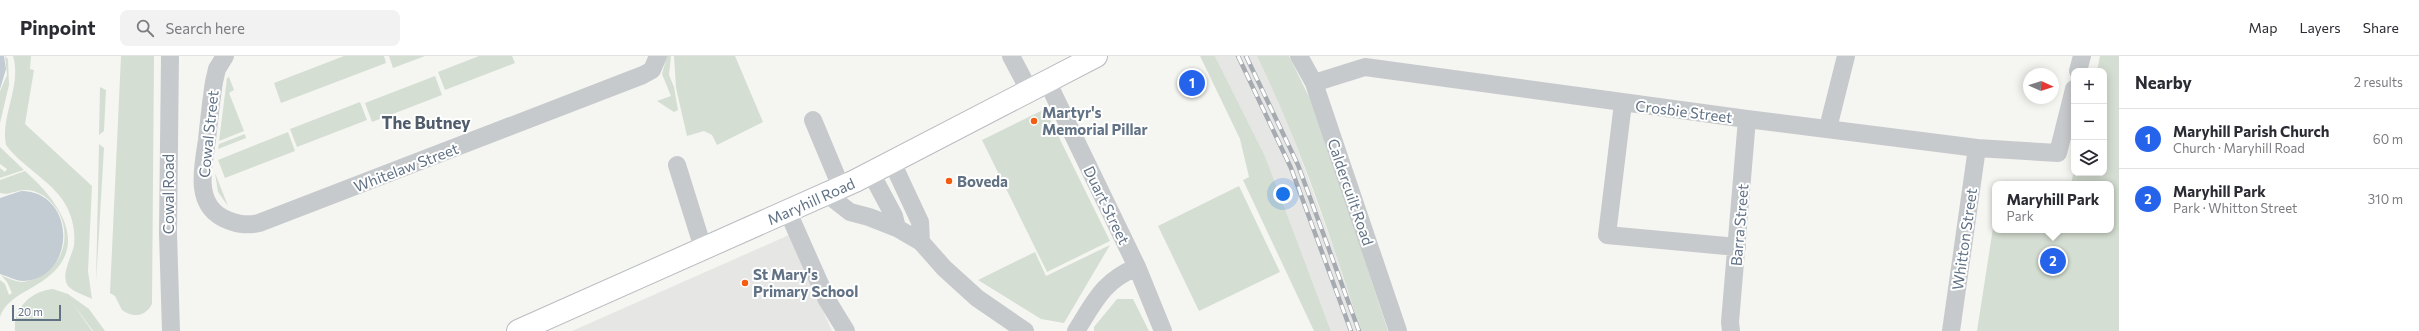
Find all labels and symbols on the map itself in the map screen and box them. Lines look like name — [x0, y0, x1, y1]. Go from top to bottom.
pin: 1 — [1179, 68, 1205, 98]
north arrow — [2023, 68, 2059, 104]
street label: Cowal Street — [194, 89, 222, 179]
street label: Crosbie Street — [1634, 96, 1734, 126]
place label: Martyr's Memorial Pillar — [1042, 103, 1148, 138]
district label: The Butney — [382, 112, 471, 133]
marker: Martyr's Memorial Pillar — [1029, 116, 1039, 126]
street label: Caldercuilt Road — [1324, 136, 1378, 248]
street label: Whitelaw Street — [351, 139, 461, 195]
street label: Cowal Road — [159, 154, 177, 234]
street label: Duart Street — [1080, 163, 1134, 247]
place label: Boveda — [957, 172, 1008, 190]
street label: Maryhill Road — [764, 174, 858, 228]
marker: Boveda — [944, 176, 954, 186]
street label: Barra Street — [1726, 183, 1752, 267]
your location — [1273, 184, 1293, 204]
street label: Whitton Street — [1948, 187, 1980, 291]
pin: 2 — [2040, 246, 2066, 276]
place label: St Mary's Primary School — [753, 265, 858, 300]
marker: St Mary's Primary School — [740, 278, 750, 288]
scale bar — [12, 303, 61, 322]

